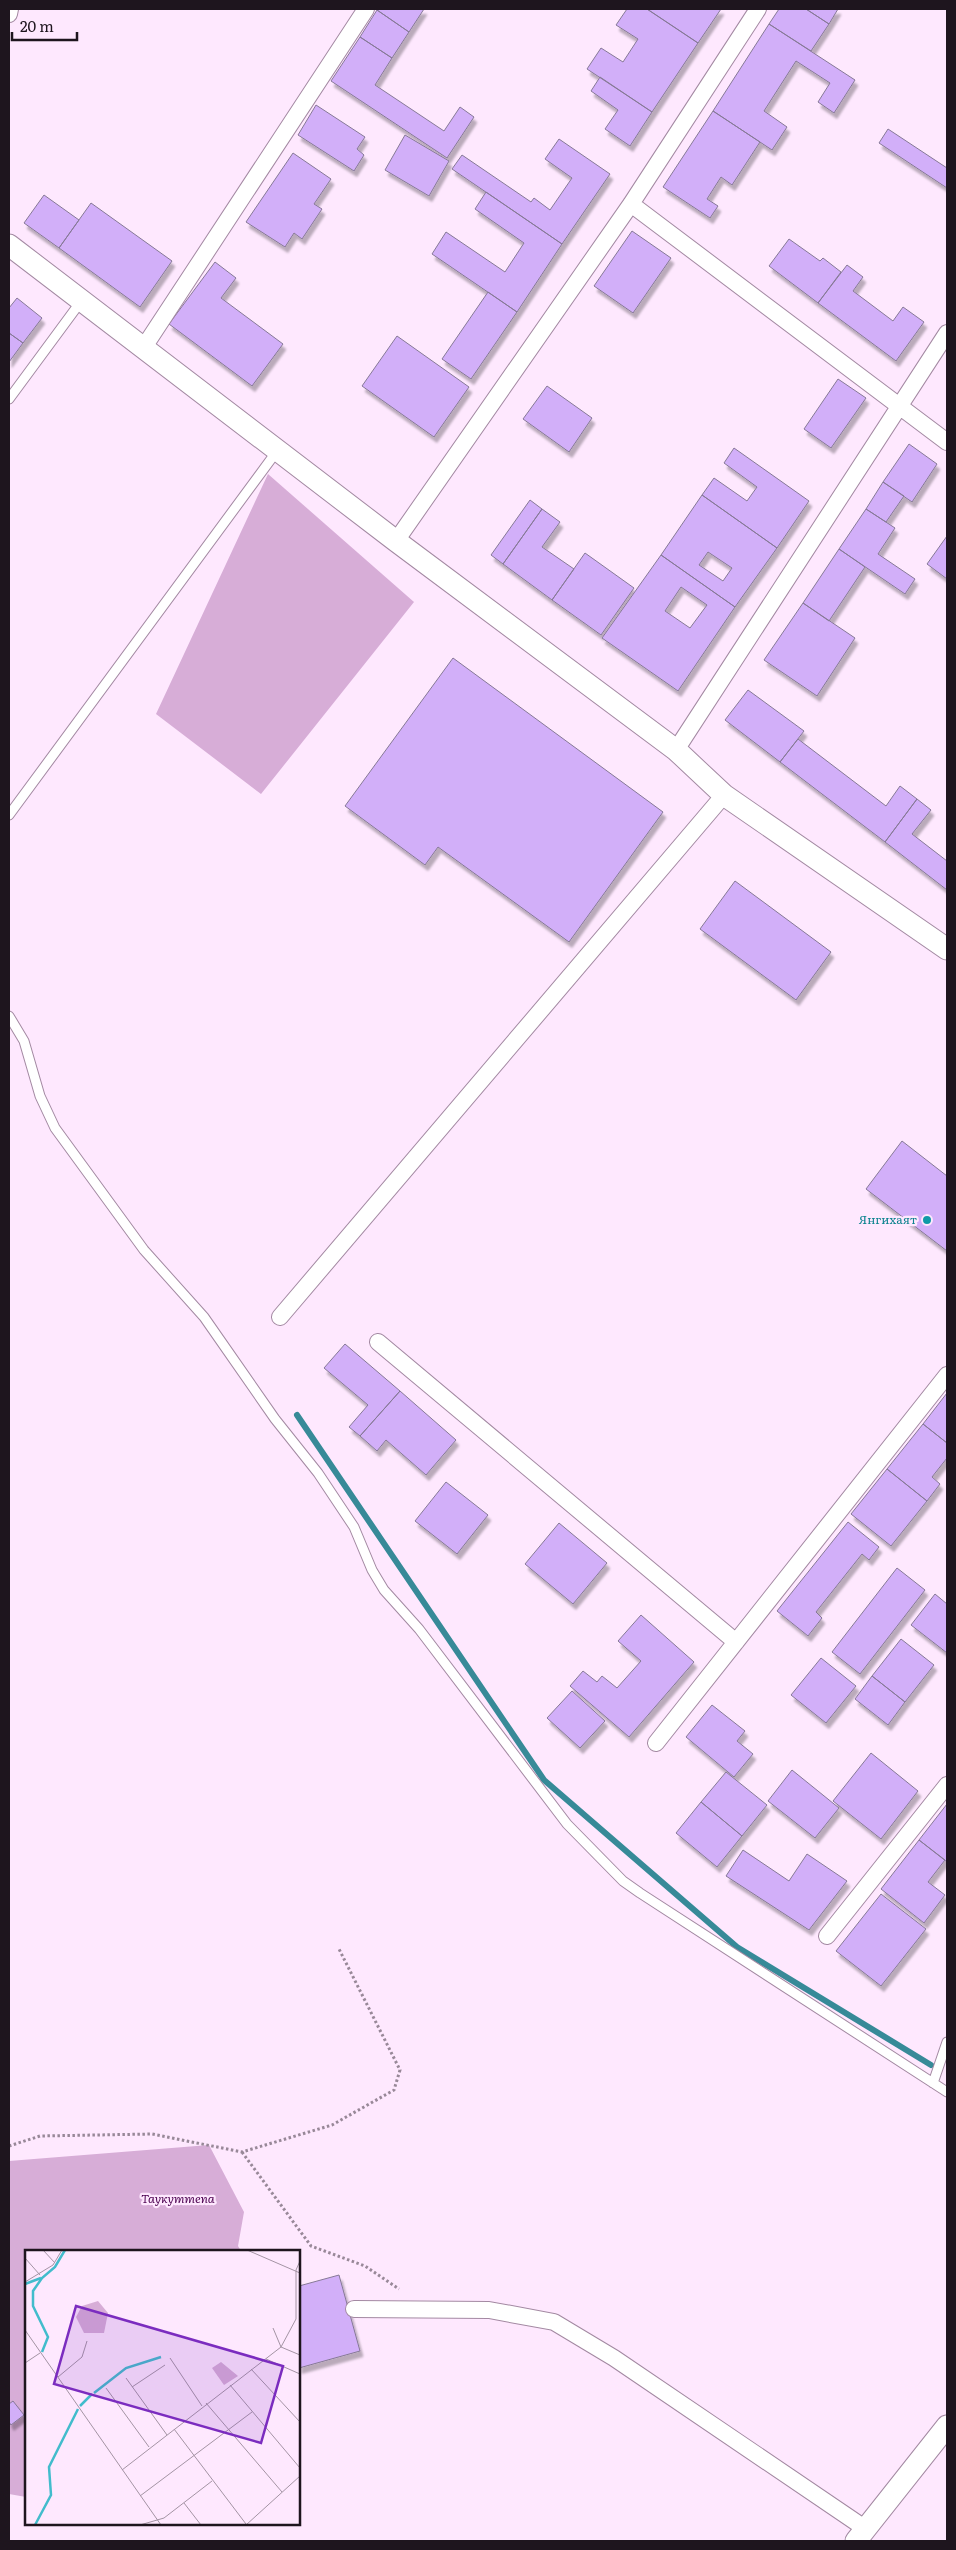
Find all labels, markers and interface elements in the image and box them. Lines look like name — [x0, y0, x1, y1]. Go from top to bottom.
scale bar — [12, 10, 78, 42]
text: 20 m — [20, 14, 54, 37]
place label: Янгихаят — [859, 1210, 917, 1228]
marker: Янгихаят — [921, 1214, 933, 1226]
park label: Таукуттепа — [141, 2189, 215, 2207]
inset map — [25, 2250, 300, 2525]

